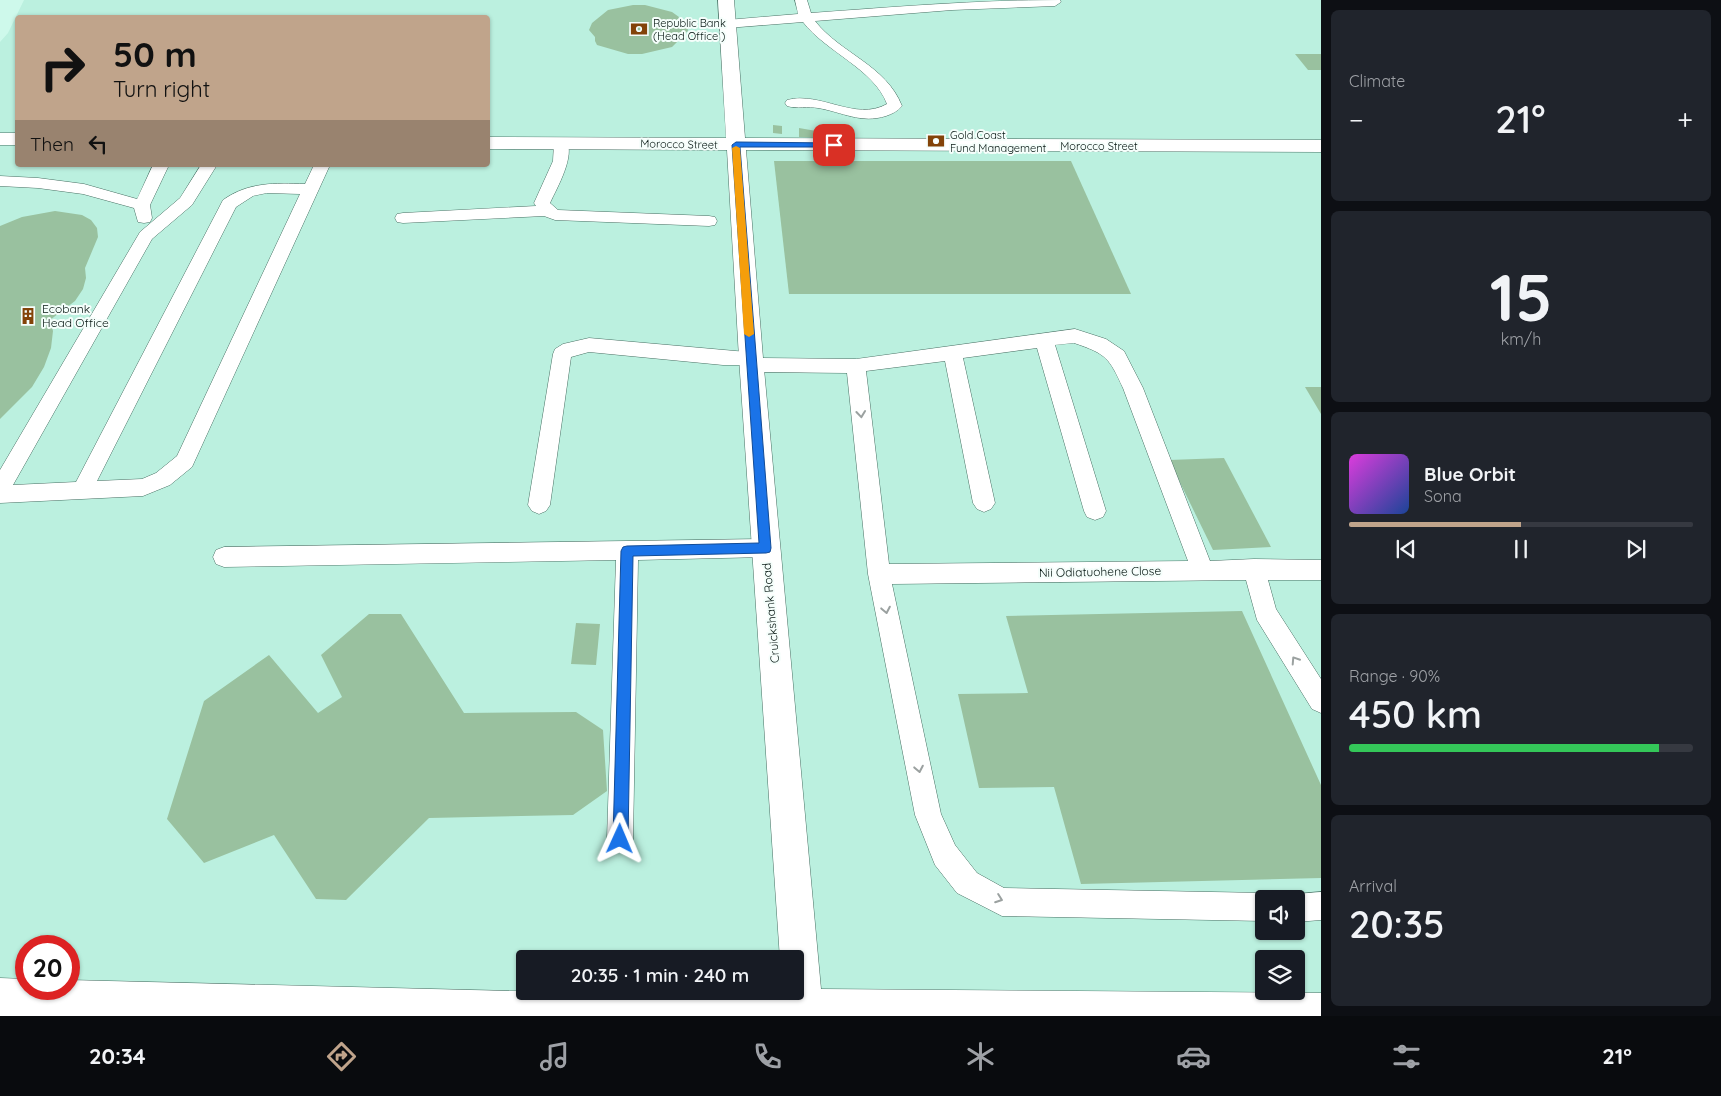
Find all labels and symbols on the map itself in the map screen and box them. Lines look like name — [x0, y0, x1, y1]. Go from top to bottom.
place label: Republic Bank (Head Office ) — [653, 16, 726, 43]
bank icon: Republic Bank (Head Office ) — [629, 19, 649, 39]
pin — [813, 124, 855, 166]
place label: Gold Coast Fund Management — [950, 128, 1047, 155]
bank icon: Gold Coast Fund Management — [926, 131, 946, 151]
street label: Morocco Street — [640, 136, 718, 152]
street label: Morocco Street — [1060, 139, 1138, 153]
place label: Ecobank Head Office — [42, 301, 109, 330]
building icon: Ecobank Head Office — [18, 306, 38, 326]
one-way arrow — [855, 410, 866, 418]
street label: Cruickshank Road — [759, 562, 782, 664]
street label: Nii Odiatuohene Close — [1039, 563, 1162, 580]
one-way arrow — [881, 605, 891, 614]
one-way arrow — [1291, 656, 1301, 665]
one-way arrow — [913, 765, 924, 773]
position arrow — [593, 812, 645, 864]
one-way arrow — [994, 893, 1003, 903]
speed limit sign: 20 — [15, 935, 80, 1000]

